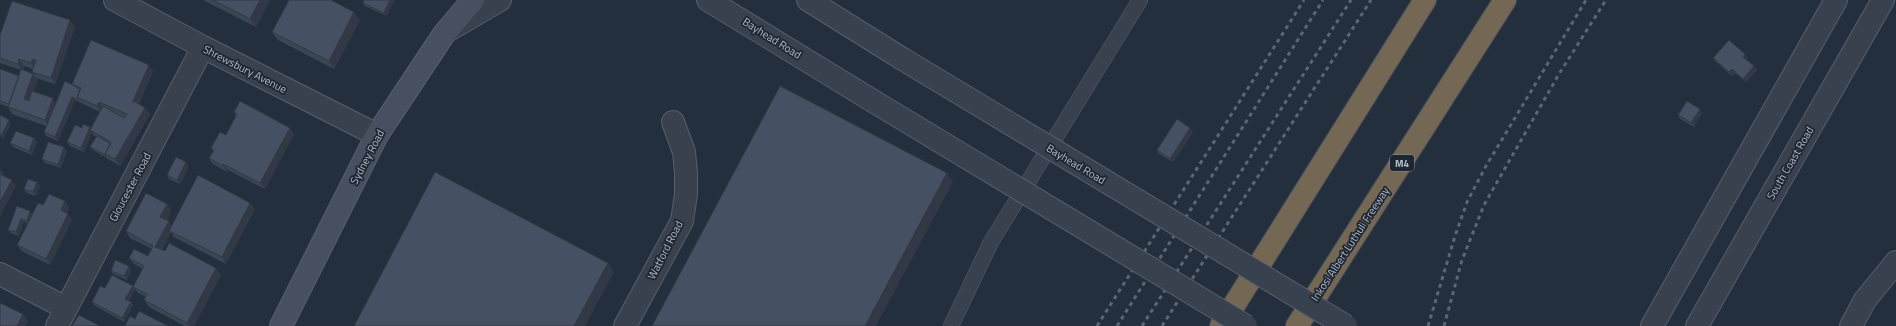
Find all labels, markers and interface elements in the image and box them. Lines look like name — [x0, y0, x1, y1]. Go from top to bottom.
street label: Bayhead Road — [740, 14, 805, 63]
street label: Shrewsbury Avenue — [200, 41, 290, 97]
street label: South Coast Road — [1763, 123, 1818, 203]
street label: Sydney Road — [346, 127, 388, 187]
street label: Bayhead Road — [1043, 140, 1109, 188]
street label: Gloucester Road — [105, 150, 155, 224]
road number: M4 — [1390, 155, 1414, 171]
street label: Inkosi Albert Luthuli Freeway — [1307, 183, 1393, 304]
street label: Watford Road — [643, 218, 687, 282]

